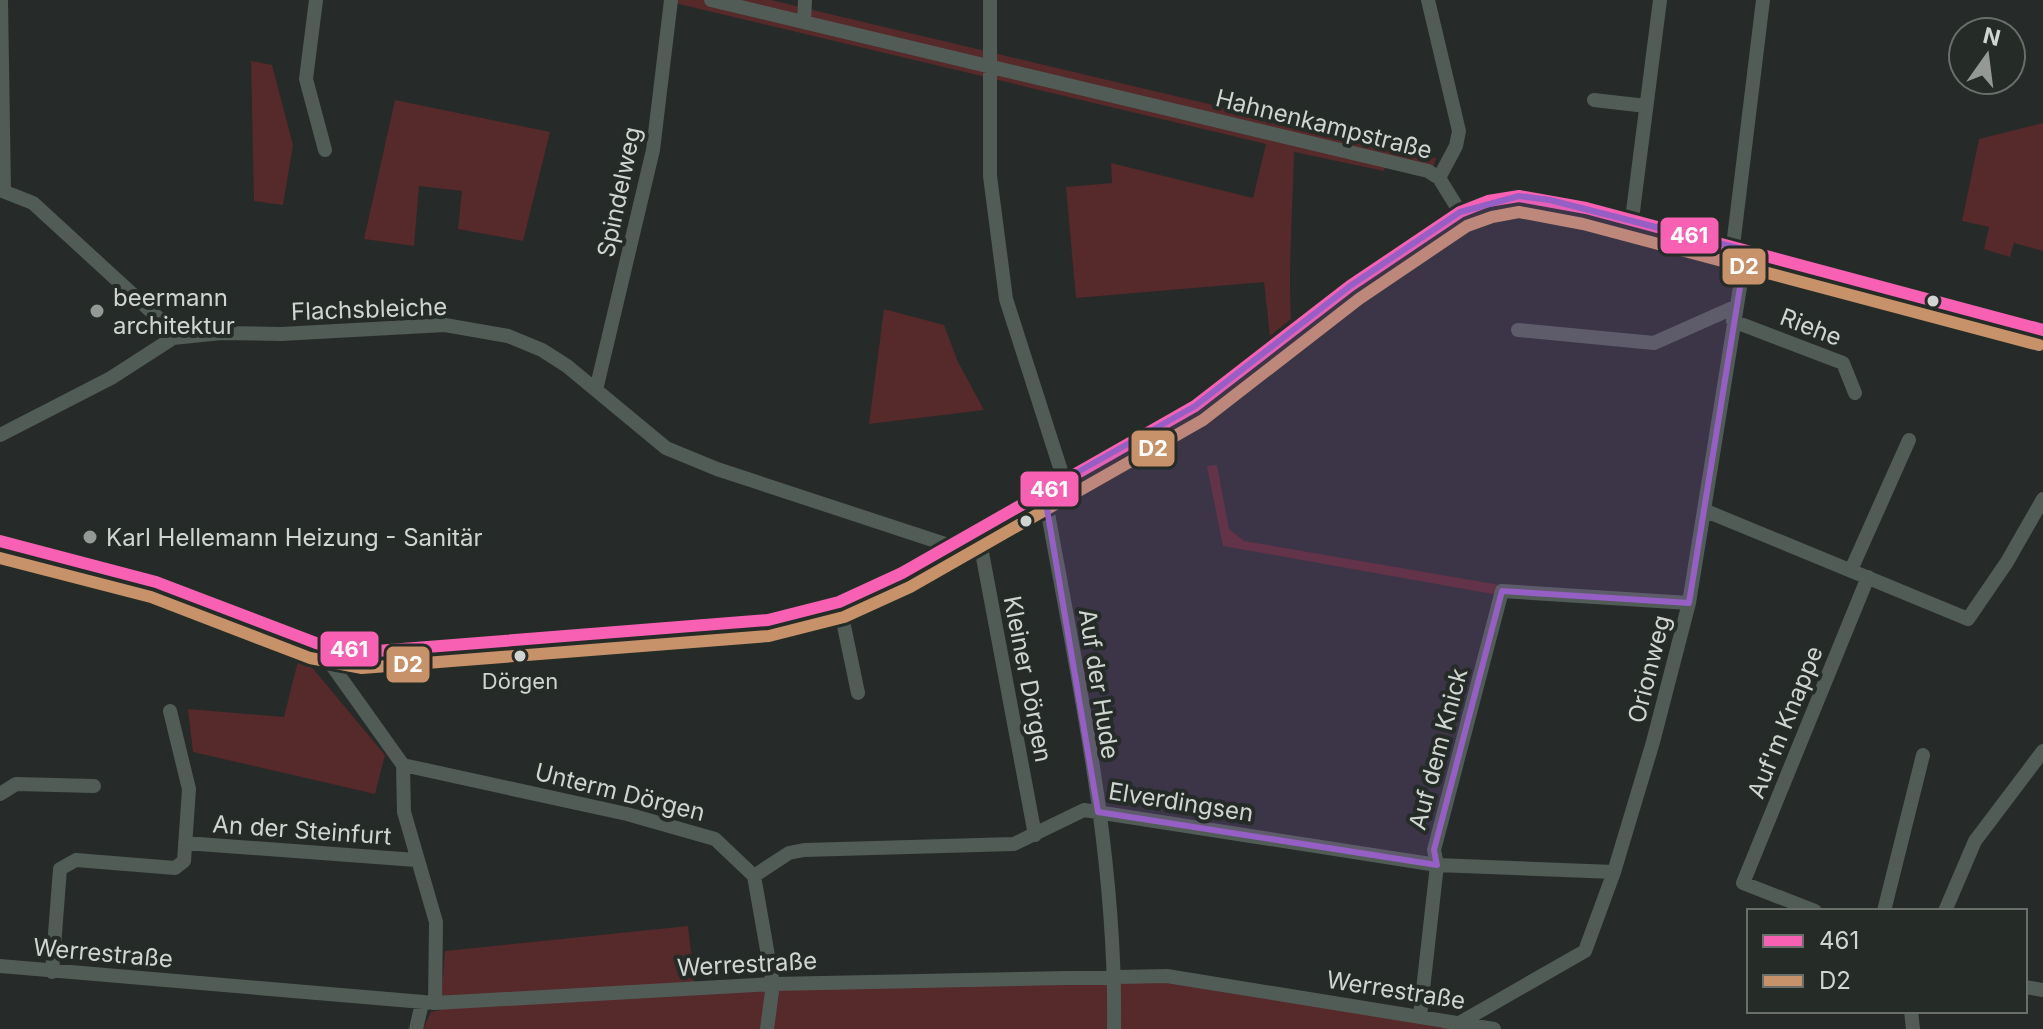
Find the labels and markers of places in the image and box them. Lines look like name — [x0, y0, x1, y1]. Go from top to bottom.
place label: beermann architektur — [113, 283, 235, 340]
unlabelled marker — [1925, 293, 1941, 309]
marker: beermann architektur — [88, 302, 106, 320]
unlabelled marker — [1018, 513, 1034, 529]
place label: Karl Hellemann Heizung - Sanitär — [106, 523, 483, 552]
marker: Karl Hellemann Heizung - Sanitär — [81, 528, 99, 546]
marker: Dörgen — [512, 648, 528, 664]
place label: Dörgen — [482, 668, 558, 694]

